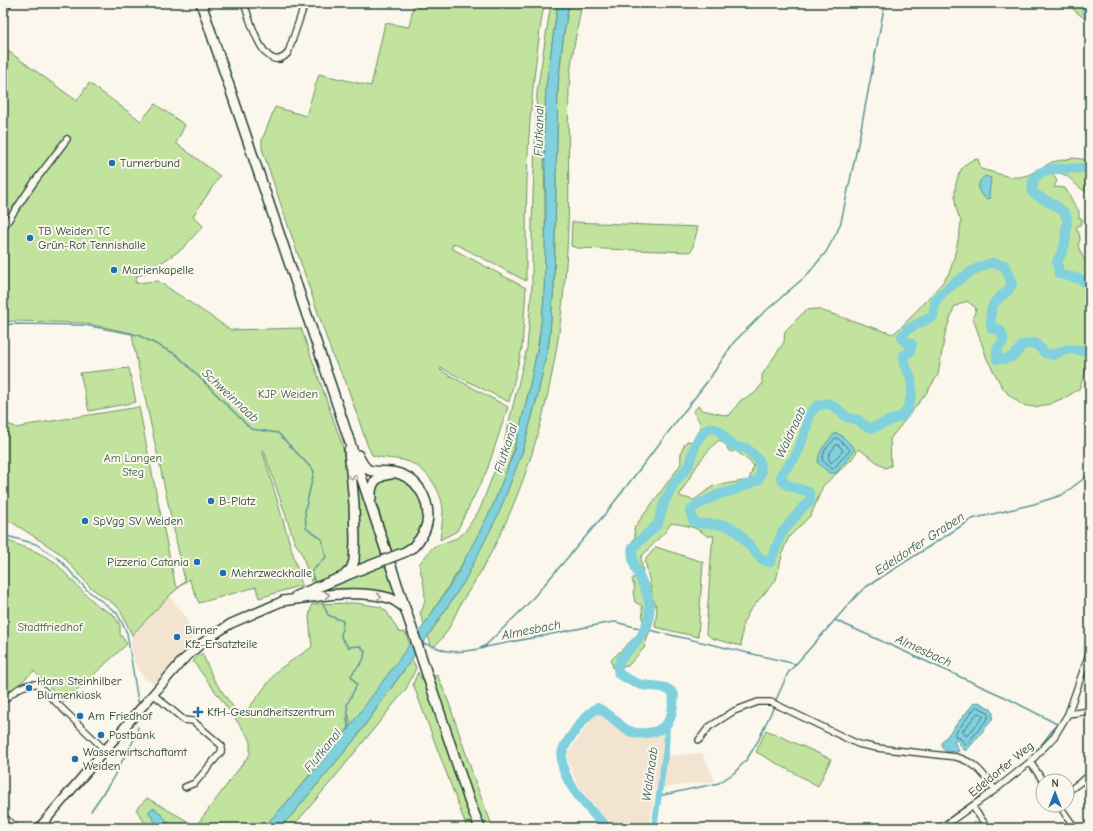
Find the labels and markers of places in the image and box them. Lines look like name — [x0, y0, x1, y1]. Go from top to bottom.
place label: Turnerbund — [120, 156, 180, 170]
marker: Turnerbund — [107, 158, 117, 168]
place label: TB Weiden TC Grün-Rot Tennishalle — [38, 224, 146, 252]
marker: TB Weiden TC Grün-Rot Tennishalle — [25, 233, 35, 243]
place label: Marienkapelle — [122, 263, 194, 277]
marker: Marienkapelle — [109, 265, 119, 275]
place label: B-Platz — [219, 494, 256, 508]
marker: B-Platz — [206, 496, 216, 506]
place label: SpVgg SV Weiden — [93, 514, 183, 528]
marker: SpVgg SV Weiden — [80, 516, 90, 526]
place label: Pizzeria Catania — [107, 555, 189, 569]
marker: Pizzeria Catania — [192, 557, 202, 567]
place label: Mehrzweckhalle — [231, 566, 312, 580]
marker: Mehrzweckhalle — [218, 568, 228, 578]
place label: Birner Kfz-Ersatzteile — [185, 623, 257, 651]
marker: Birner Kfz-Ersatzteile — [172, 632, 182, 642]
place label: Hans Steinhilber Blumenkiosk — [37, 674, 122, 702]
marker: Hans Steinhilber Blumenkiosk — [24, 683, 34, 693]
place label: KfH-Gesundheitszentrum — [207, 705, 335, 719]
marker: KfH-Gesundheitszentrum — [192, 706, 204, 718]
place label: Am Friedhof — [88, 709, 152, 723]
marker: Am Friedhof — [75, 711, 85, 721]
place label: Postbank — [109, 728, 155, 742]
marker: Postbank — [96, 730, 106, 740]
place label: Wasserwirtschaftamt Weiden — [83, 745, 188, 773]
marker: Wasserwirtschaftamt Weiden — [70, 754, 80, 764]

